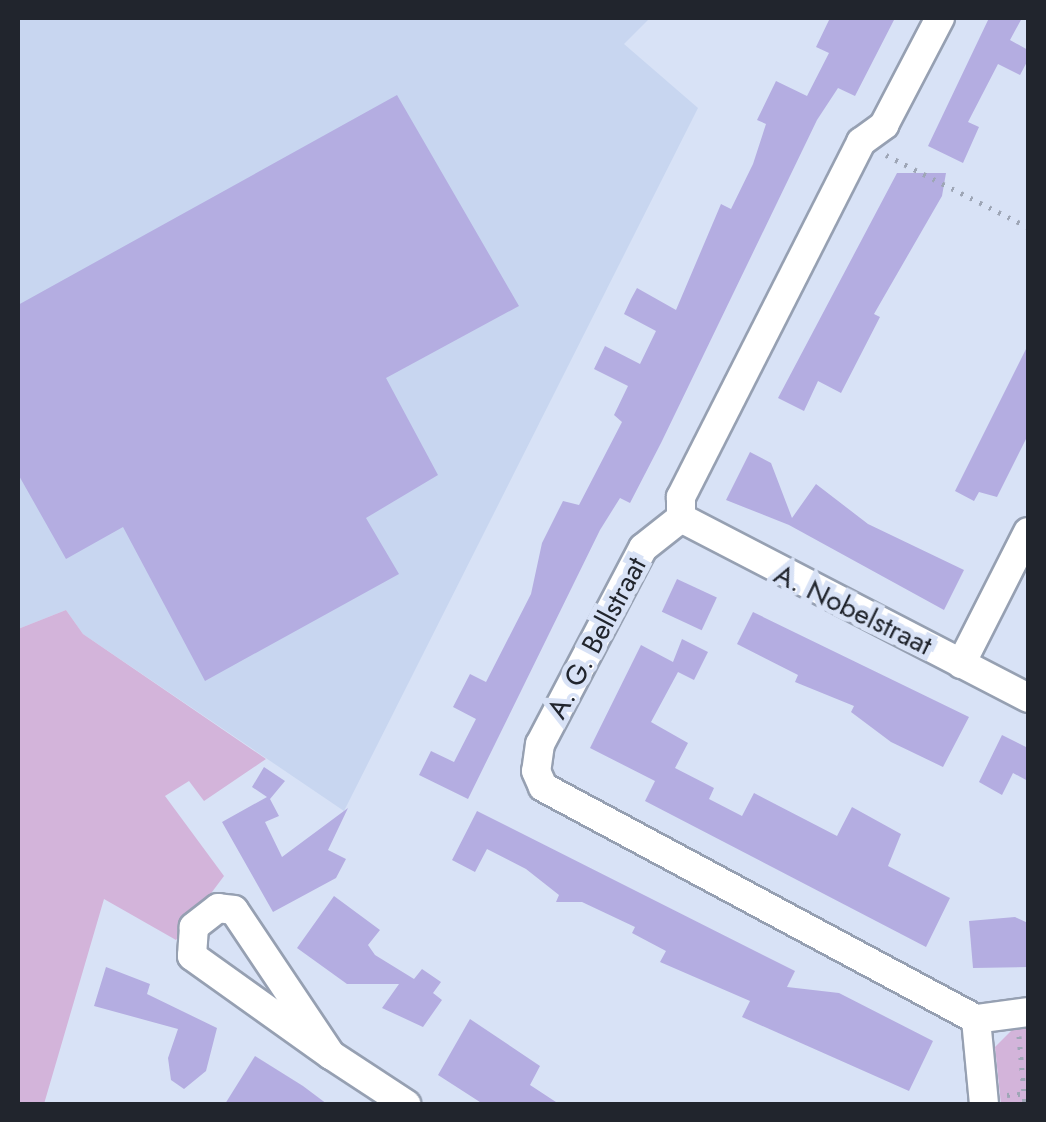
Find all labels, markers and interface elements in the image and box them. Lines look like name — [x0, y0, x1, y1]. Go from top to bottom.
street label: A. G. Bellstraat — [540, 552, 654, 724]
street label: A. Nobelstraat — [769, 557, 937, 663]

